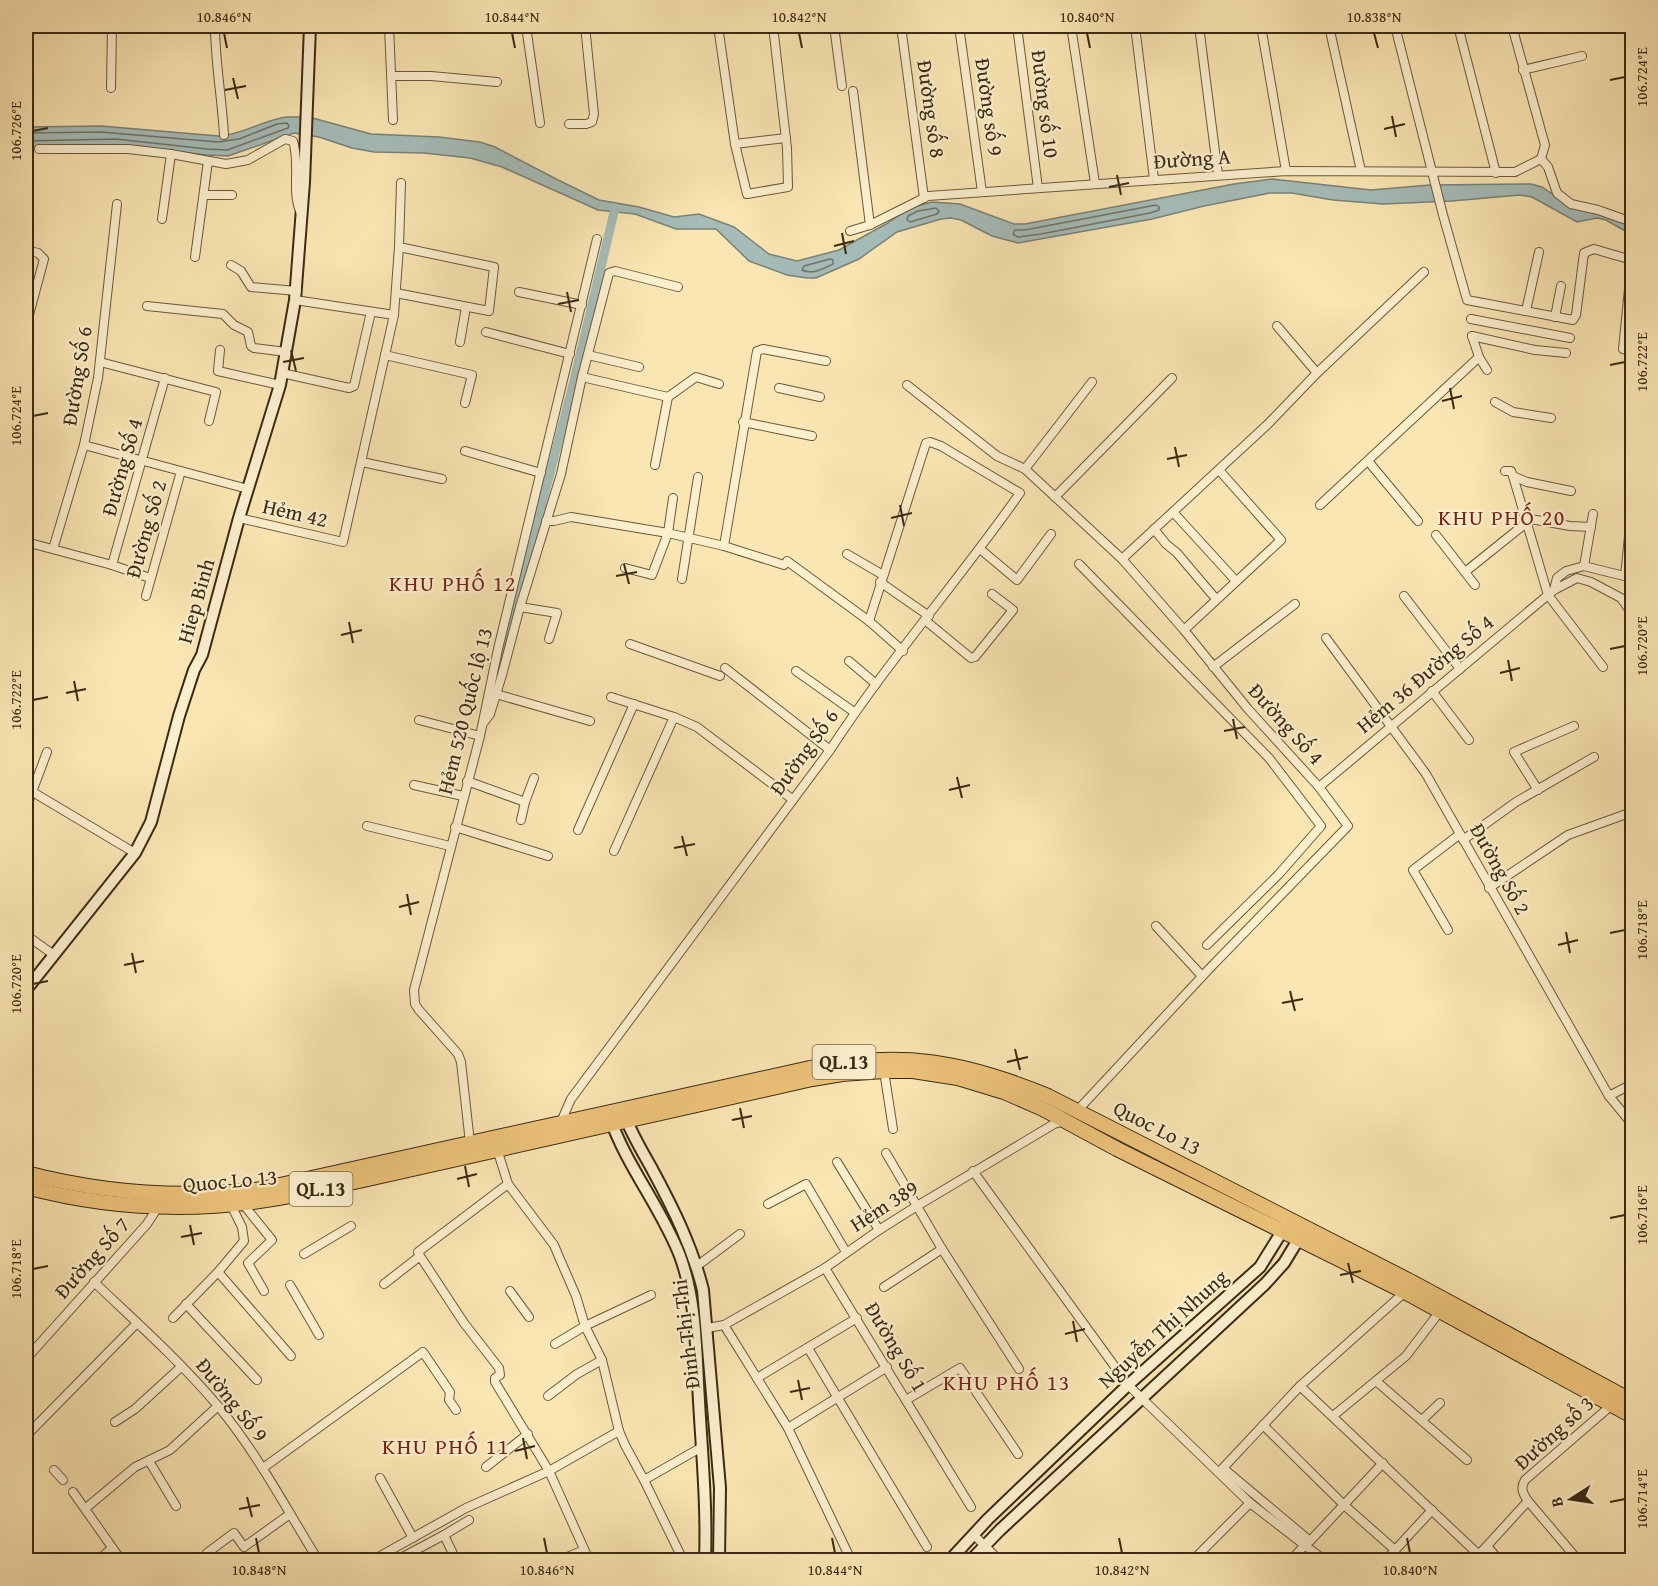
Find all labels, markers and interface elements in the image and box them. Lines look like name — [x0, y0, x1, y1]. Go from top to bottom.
text: 10.846°N — [197, 6, 252, 27]
text: 10.844°N — [485, 6, 540, 27]
text: 10.842°N — [772, 6, 827, 27]
text: 10.840°N — [1060, 6, 1115, 27]
text: 10.838°N — [1347, 6, 1402, 27]
text: 106.724°E — [1631, 47, 1652, 107]
street label: Đường số 10 — [1024, 48, 1067, 160]
street label: Đường số 9 — [967, 56, 1012, 158]
street label: Đường số 8 — [909, 58, 954, 160]
text: 106.726°E — [5, 101, 26, 161]
street label: Đường A — [1152, 140, 1232, 177]
street label: Đường Số 6 — [53, 324, 100, 428]
text: 106.722°E — [1631, 332, 1652, 392]
text: 106.724°E — [5, 386, 26, 446]
street label: Đường Số 4 — [93, 414, 150, 519]
street label: Đường Số 2 — [117, 476, 174, 581]
street label: Hẻm 42 — [260, 490, 331, 535]
district label: KHU PHỐ 20 — [1438, 501, 1566, 533]
street label: Hiep Binh — [169, 555, 222, 647]
district label: KHU PHỐ 12 — [389, 567, 517, 599]
street label: Hẻm 36 Đường Số 4 — [1349, 607, 1500, 740]
text: 106.720°E — [1631, 616, 1652, 676]
street label: Hẻm 520 Quốc lộ 13 — [429, 624, 500, 797]
text: 106.722°E — [5, 670, 26, 730]
street label: Đường Số 4 — [1241, 676, 1331, 771]
street label: Đường Số 6 — [762, 702, 846, 801]
street label: Đường Số 2 — [1463, 817, 1538, 920]
text: 106.718°E — [1631, 900, 1652, 960]
text: 106.720°E — [5, 954, 26, 1014]
road number: QL.13 — [812, 1045, 876, 1079]
street label: Quoc Lo 13 — [1108, 1092, 1206, 1163]
street label: Quoc Lo 13 — [182, 1161, 278, 1200]
road number: QL.13 — [290, 1172, 352, 1206]
street label: Hẻm 389 — [843, 1172, 924, 1239]
text: 106.716°E — [1631, 1185, 1652, 1245]
street label: Đường Số 7 — [47, 1210, 137, 1305]
text: 106.718°E — [5, 1239, 26, 1299]
street label: Nguyễn Thị Nhung — [1091, 1261, 1235, 1396]
street label: Đinh Thị Thi — [663, 1277, 708, 1391]
street label: Đường Số 1 — [857, 1296, 936, 1398]
street label: Đường Số 9 — [189, 1351, 276, 1448]
district label: KHU PHỐ 13 — [943, 1366, 1071, 1398]
street label: Đường sổ 3 — [1507, 1388, 1601, 1477]
district label: KHU PHỐ 11 — [382, 1430, 510, 1462]
north arrow — [1541, 1469, 1601, 1529]
text: 106.714°E — [1631, 1469, 1652, 1529]
text: B — [1544, 1495, 1569, 1509]
text: 10.848°N — [232, 1559, 287, 1580]
text: 10.846°N — [520, 1559, 575, 1580]
text: 10.844°N — [808, 1559, 863, 1580]
text: 10.842°N — [1095, 1559, 1150, 1580]
text: 10.840°N — [1383, 1559, 1438, 1580]

